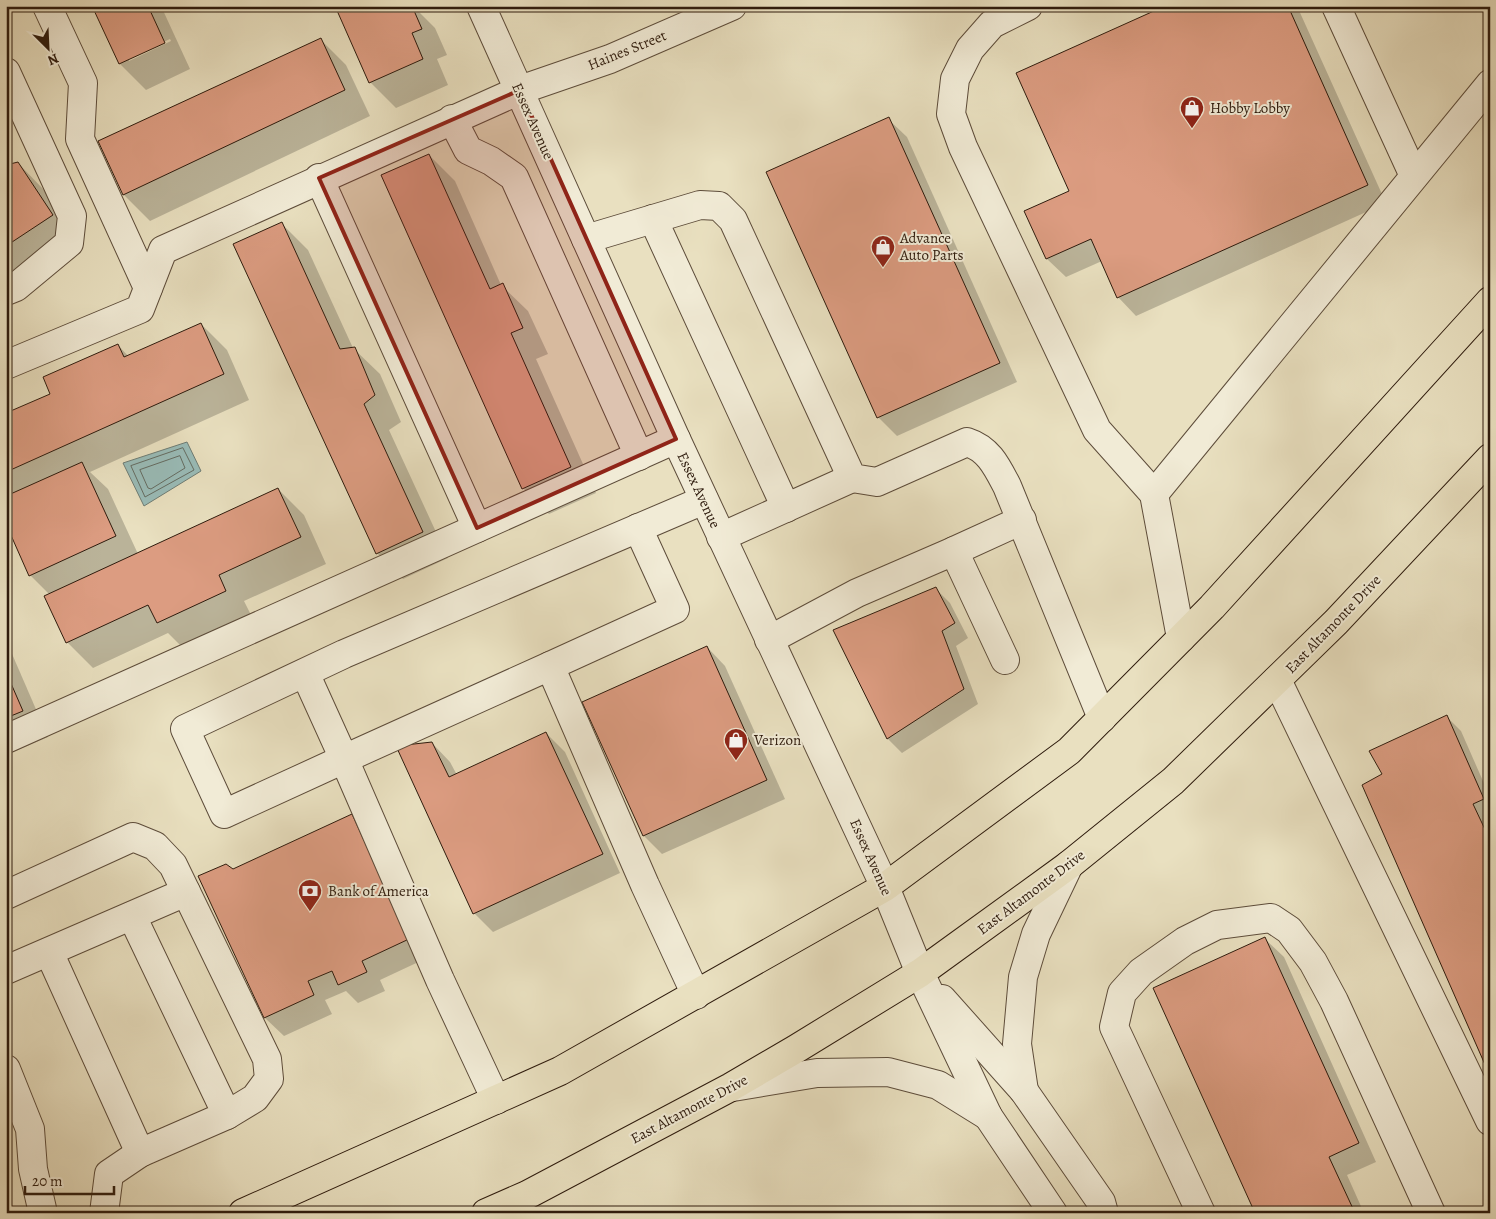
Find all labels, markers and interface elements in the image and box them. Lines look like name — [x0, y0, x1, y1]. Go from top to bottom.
north arrow — [22, 22, 72, 72]
street label: Haines Street — [585, 25, 669, 75]
text: N — [45, 49, 62, 70]
street label: Essex Avenue — [507, 79, 559, 163]
shop icon: Hobby Lobby — [1179, 95, 1205, 129]
place label: Hobby Lobby — [1210, 98, 1290, 118]
place label: Advance Auto Parts — [899, 228, 964, 265]
shop icon: Advance Auto Parts — [870, 234, 896, 268]
street label: Essex Avenue — [673, 449, 726, 532]
street label: East Altamonte Drive — [1281, 570, 1386, 678]
shop icon: Verizon — [723, 727, 749, 761]
place label: Verizon — [753, 730, 801, 750]
street label: Essex Avenue — [845, 815, 897, 899]
street label: East Altamonte Drive — [973, 845, 1089, 939]
bank icon: Bank of America — [297, 878, 323, 912]
place label: Bank of America — [328, 881, 429, 901]
street label: East Altamonte Drive — [627, 1070, 751, 1148]
scale bar — [25, 1164, 114, 1196]
text: 20 m — [32, 1171, 63, 1191]

